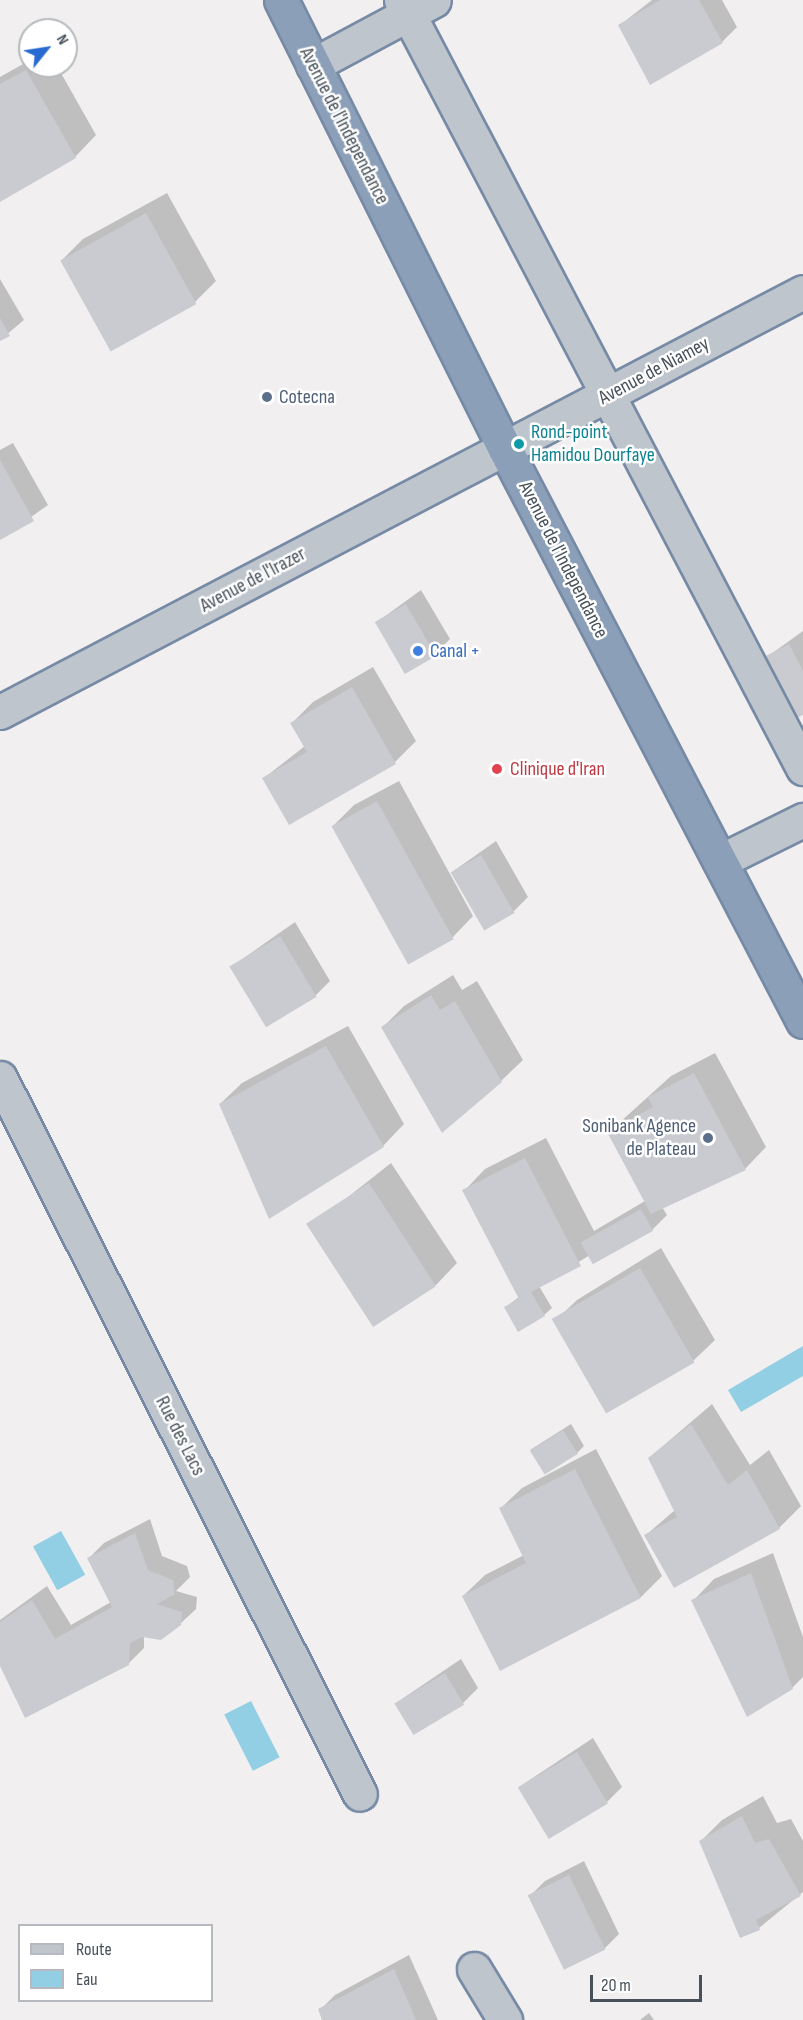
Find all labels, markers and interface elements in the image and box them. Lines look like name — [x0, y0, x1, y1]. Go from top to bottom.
north arrow — [18, 18, 78, 78]
text: N — [52, 31, 73, 48]
street label: Avenue de l'Independance — [294, 44, 394, 208]
street label: Avenue de Niamey — [595, 332, 713, 410]
place label: Cotecna — [279, 385, 335, 409]
marker: Cotecna — [260, 390, 274, 404]
place label: Rond-point Hamidou Dourfaye — [531, 420, 655, 467]
marker: Rond-point Hamidou Dourfaye — [512, 437, 526, 451]
street label: Avenue de l'Independance — [513, 478, 613, 642]
street label: Avenue de l'Irazer — [196, 542, 310, 618]
place label: Canal + — [430, 639, 480, 663]
marker: Canal + — [411, 644, 425, 658]
place label: Clinique d'Iran — [510, 757, 605, 781]
marker: Clinique d'Iran — [488, 760, 506, 778]
place label: Sonibank Agence de Plateau — [582, 1114, 696, 1161]
marker: Sonibank Agence de Plateau — [701, 1131, 715, 1145]
street label: Rue des Lacs — [150, 1392, 210, 1480]
legend — [18, 1924, 213, 2002]
text: Route — [76, 1939, 112, 1960]
scale bar — [593, 1963, 706, 2001]
text: Eau — [76, 1969, 98, 1990]
text: 20 m — [601, 1975, 631, 1996]

